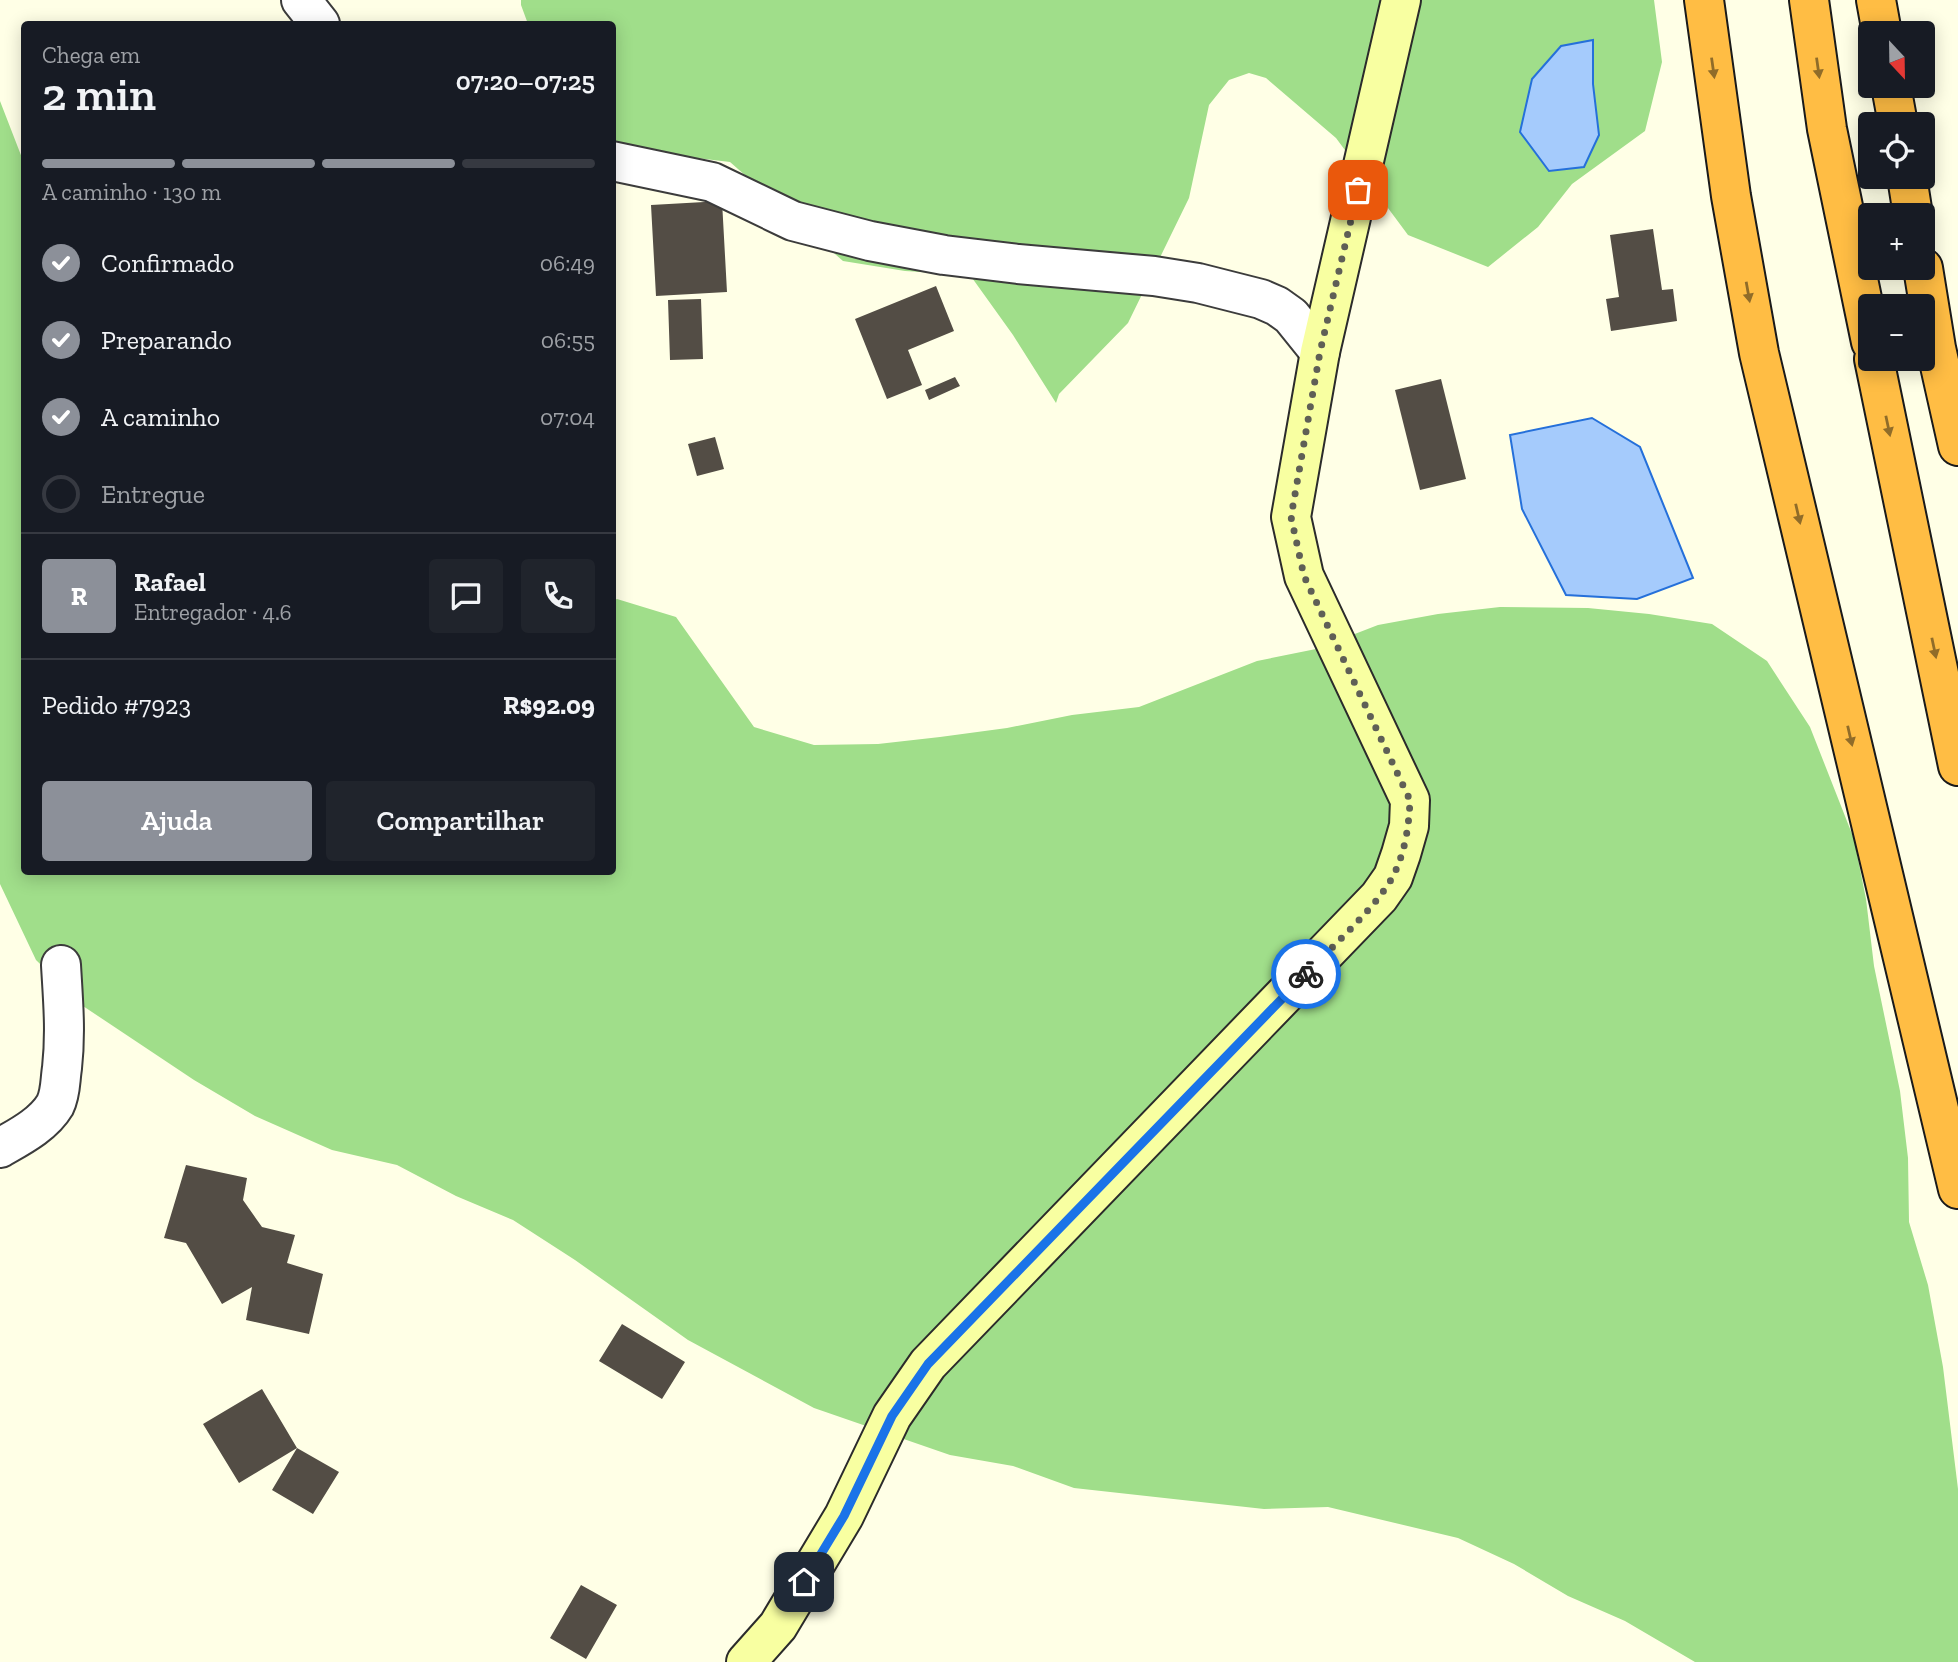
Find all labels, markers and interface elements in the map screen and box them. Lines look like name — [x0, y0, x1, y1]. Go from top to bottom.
north arrow — [1858, 21, 1936, 98]
map controls — [1858, 21, 1935, 371]
text: Chega em — [42, 41, 140, 69]
one-way arrow — [1708, 57, 1719, 79]
one-way arrow — [1813, 57, 1824, 79]
text: 07:20–07:25 — [456, 65, 595, 97]
text: 2 min — [42, 67, 156, 122]
button: locate — [1858, 112, 1935, 189]
pin — [1328, 160, 1388, 220]
icon: bag — [1339, 171, 1377, 209]
text: A caminho · 130 m — [42, 178, 221, 206]
button: + — [1858, 203, 1935, 280]
icon: check — [42, 244, 80, 282]
text: Confirmado — [101, 247, 234, 279]
text: 06:49 — [540, 249, 595, 277]
one-way arrow — [1743, 281, 1754, 303]
button: − — [1858, 294, 1935, 371]
icon: check — [42, 321, 80, 359]
text: Preparando — [101, 324, 232, 356]
text: 06:55 — [541, 326, 595, 354]
icon: check — [42, 398, 80, 436]
text: A caminho — [101, 401, 220, 433]
text: 07:04 — [540, 403, 595, 431]
one-way arrow — [1883, 415, 1894, 437]
text: Entregue — [101, 478, 205, 510]
one-way arrow — [1792, 503, 1803, 525]
button: chat — [429, 559, 503, 633]
button: phone — [521, 559, 595, 633]
text: Rafael — [134, 566, 206, 598]
text: R — [71, 580, 87, 612]
text: Entregador · 4.6 — [134, 598, 292, 626]
one-way arrow — [1928, 637, 1939, 659]
text: Pedido #7923 — [42, 689, 191, 721]
text: R$92.09 — [503, 689, 595, 721]
one-way arrow — [1845, 725, 1856, 747]
button: Ajuda — [42, 781, 312, 861]
button: Compartilhar — [326, 781, 595, 861]
courier — [1271, 939, 1341, 1009]
icon: bike — [1287, 955, 1325, 993]
pin — [774, 1552, 834, 1612]
icon: home — [785, 1563, 823, 1601]

